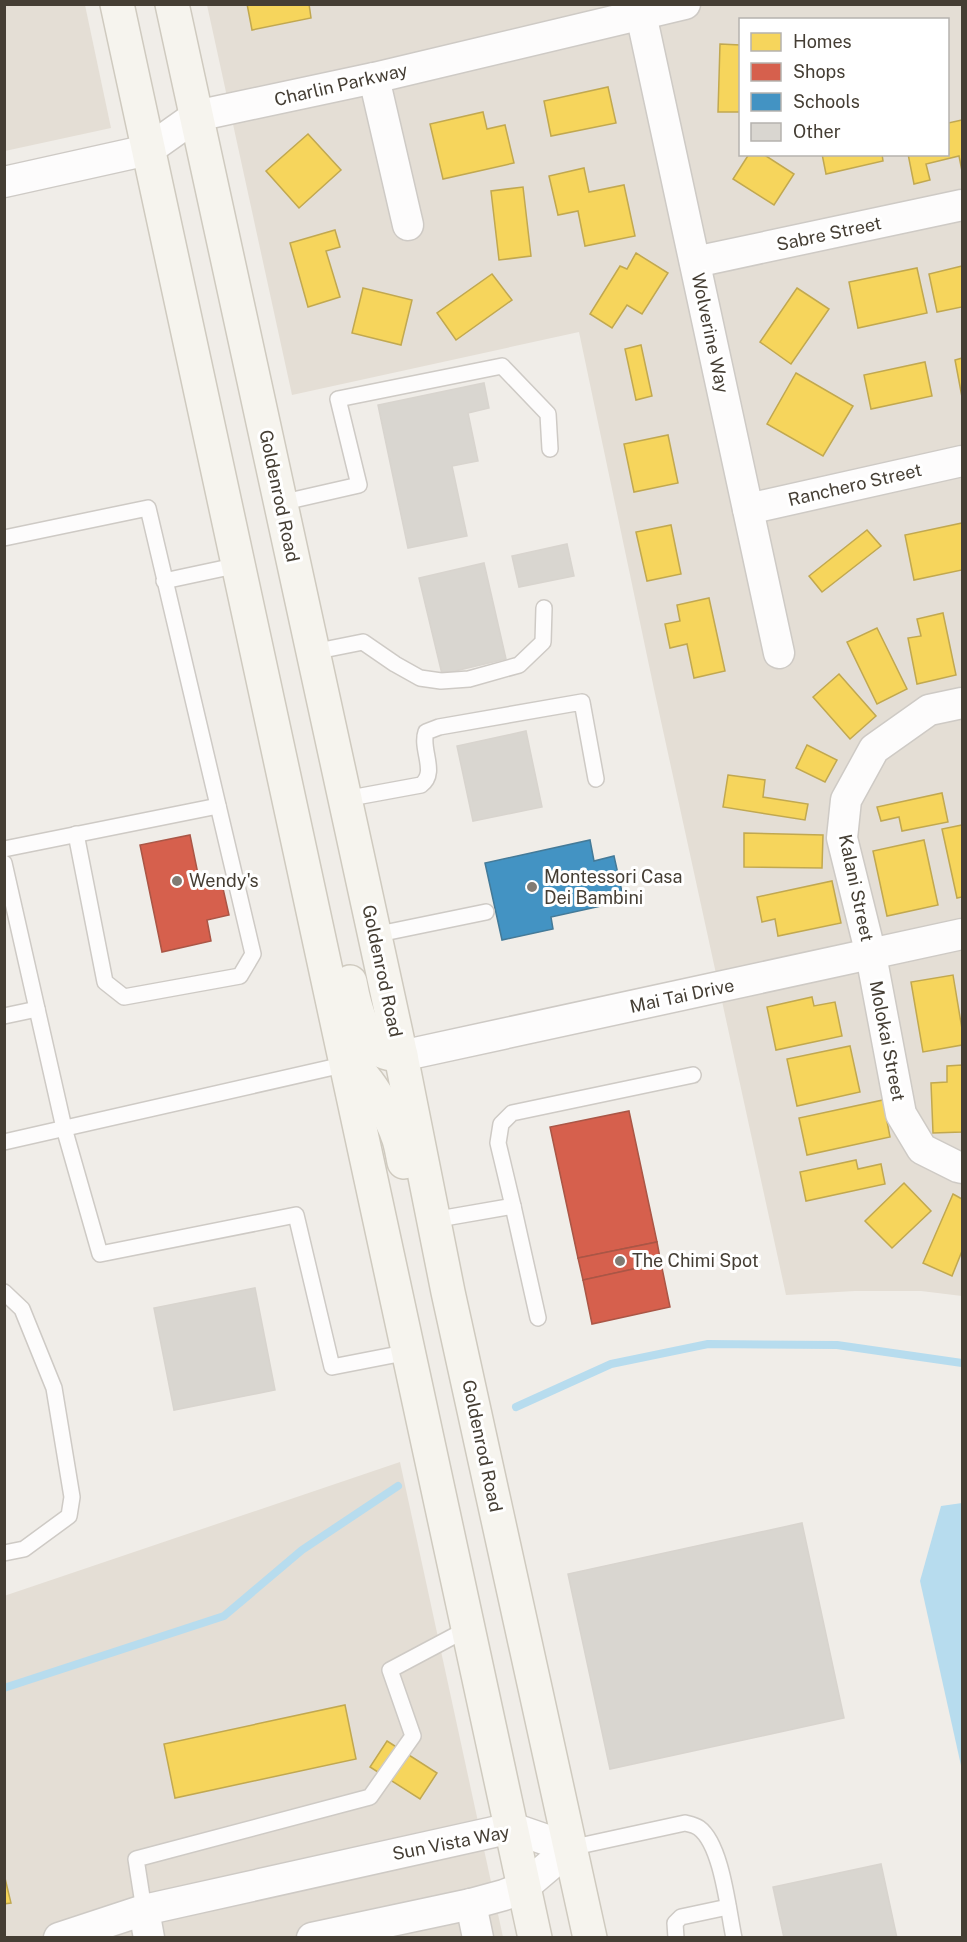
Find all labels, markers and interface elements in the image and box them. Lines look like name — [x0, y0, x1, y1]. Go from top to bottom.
legend — [739, 18, 949, 156]
text: Homes — [793, 31, 852, 52]
street label: Charlin Parkway — [272, 59, 410, 110]
text: Shops — [793, 61, 845, 82]
text: Schools — [793, 91, 860, 112]
text: Other — [793, 121, 841, 142]
street label: Sabre Street — [775, 212, 883, 255]
street label: Wolverine Way — [687, 271, 734, 395]
street label: Goldenrod Road — [255, 428, 304, 564]
street label: Ranchero Street — [786, 459, 924, 510]
street label: Kalani Street — [835, 832, 878, 943]
place label: Montessori Casa Dei Bambini — [544, 866, 682, 908]
place label: Wendy's — [189, 870, 259, 891]
marker: Wendy's — [170, 874, 184, 888]
marker: Montessori Casa Dei Bambini — [525, 880, 539, 894]
street label: Goldenrod Road — [358, 903, 407, 1039]
street label: Mai Tai Drive — [628, 974, 736, 1017]
street label: Molokai Street — [866, 979, 909, 1103]
place label: The Chimi Spot — [632, 1250, 759, 1271]
marker: The Chimi Spot — [613, 1254, 627, 1268]
street label: Goldenrod Road — [458, 1378, 507, 1514]
street label: Sun Vista Way — [391, 1821, 512, 1864]

